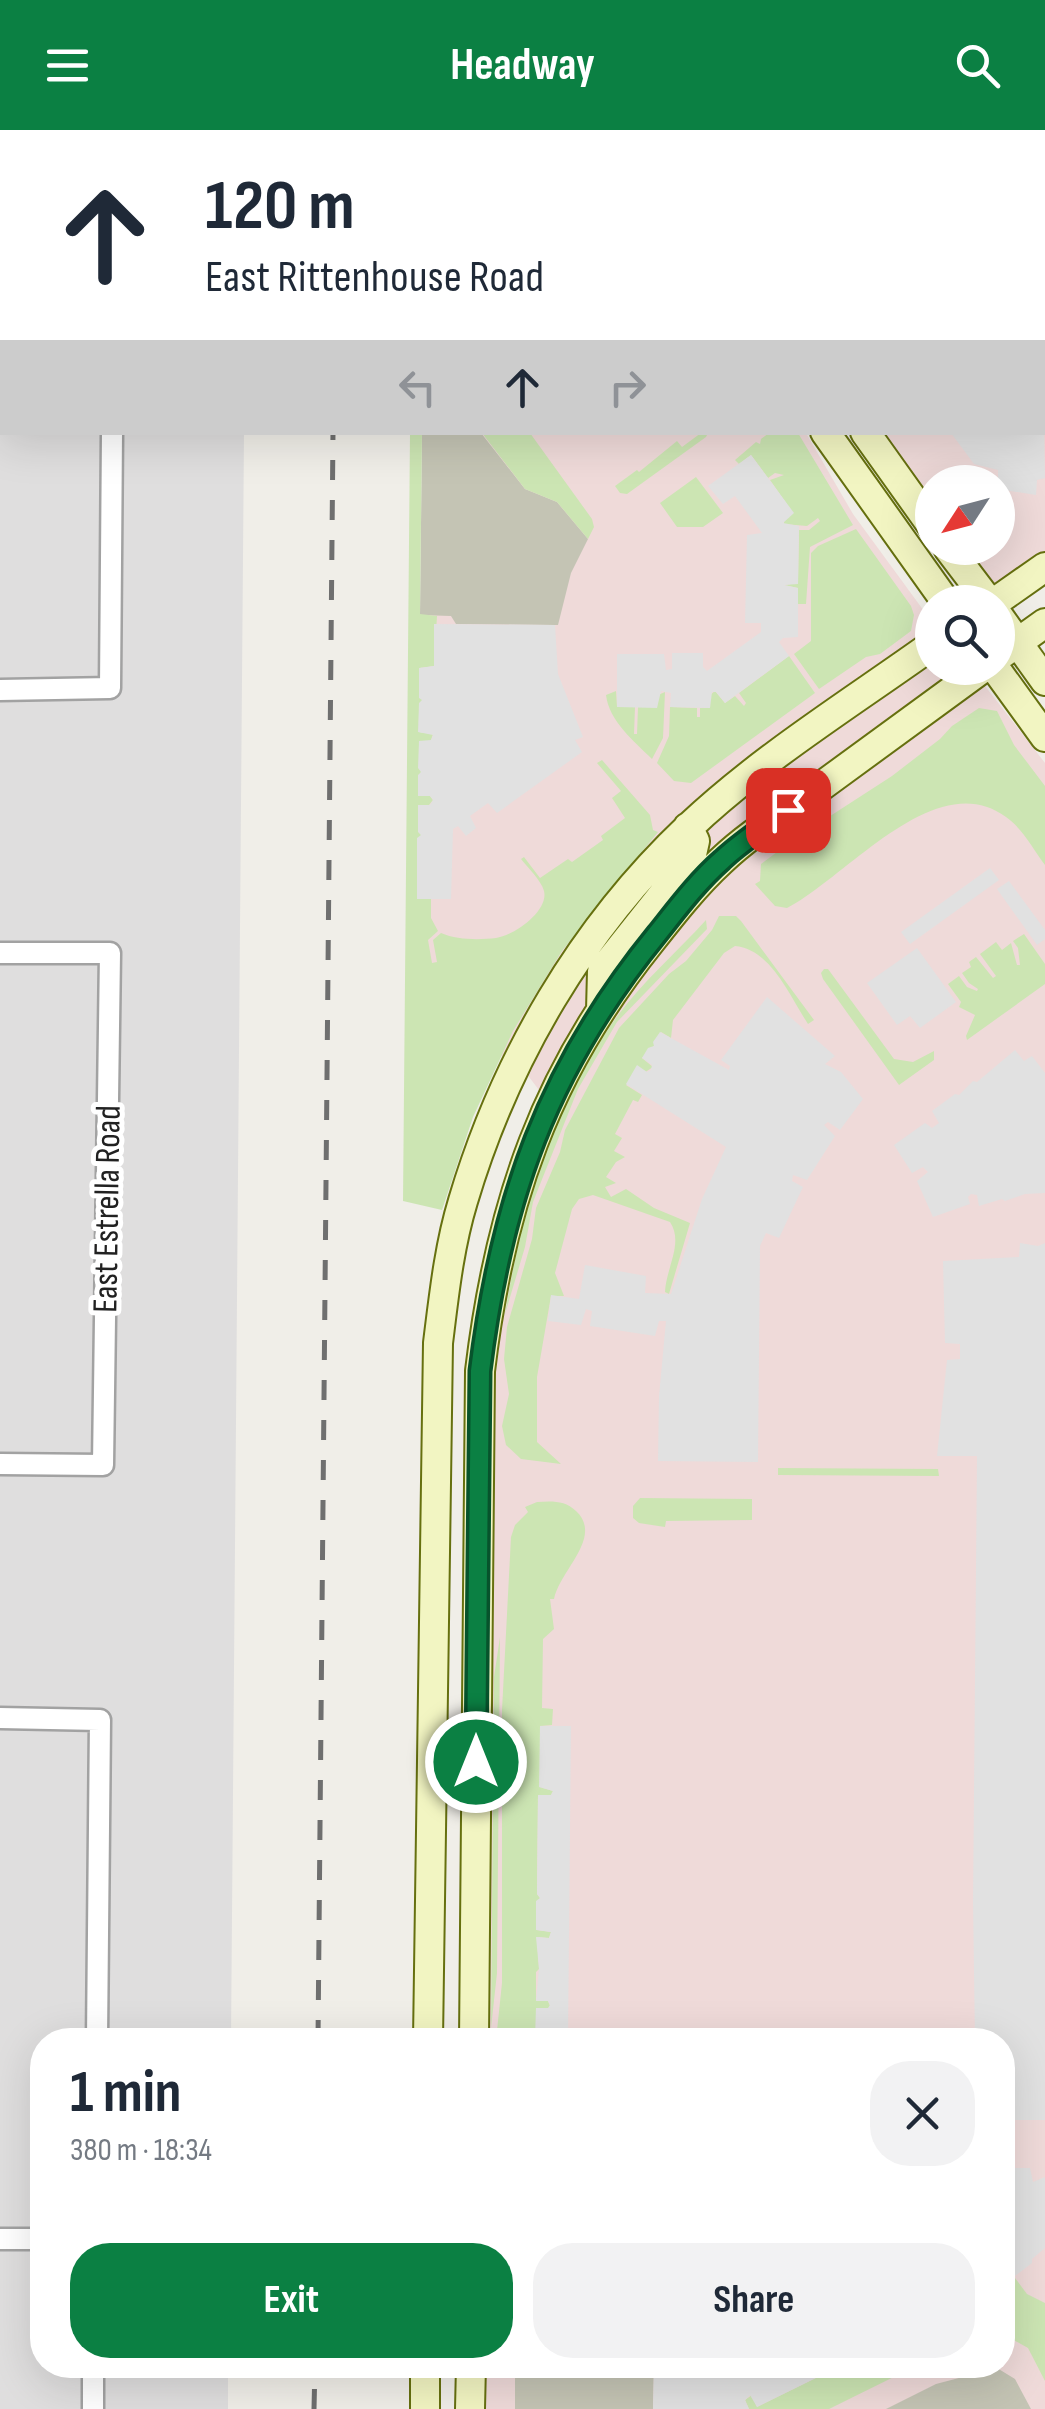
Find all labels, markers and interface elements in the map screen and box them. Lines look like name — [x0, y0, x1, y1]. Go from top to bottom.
icon: menu — [40, 38, 95, 93]
text: Headway — [450, 38, 595, 93]
icon: search — [950, 38, 1005, 93]
text: 120 m — [205, 165, 355, 249]
icon: ahead — [40, 170, 170, 300]
text: East Rittenhouse Road — [205, 250, 544, 305]
icon: left — [390, 360, 445, 415]
icon: ahead — [495, 360, 550, 415]
icon: right — [600, 360, 655, 415]
north arrow — [915, 465, 1015, 565]
map controls — [915, 465, 1015, 685]
button: search — [915, 585, 1015, 685]
pin — [746, 768, 831, 853]
icon: arrive — [761, 783, 816, 838]
street label: East Estrella Road — [84, 1105, 131, 1313]
position arrow — [424, 1710, 528, 1814]
text: 1 min — [70, 2057, 182, 2129]
button: close — [870, 2061, 975, 2166]
text: 380 m · 18:34 — [70, 2131, 212, 2170]
button: Exit — [70, 2243, 513, 2358]
button: Share — [533, 2243, 975, 2358]

